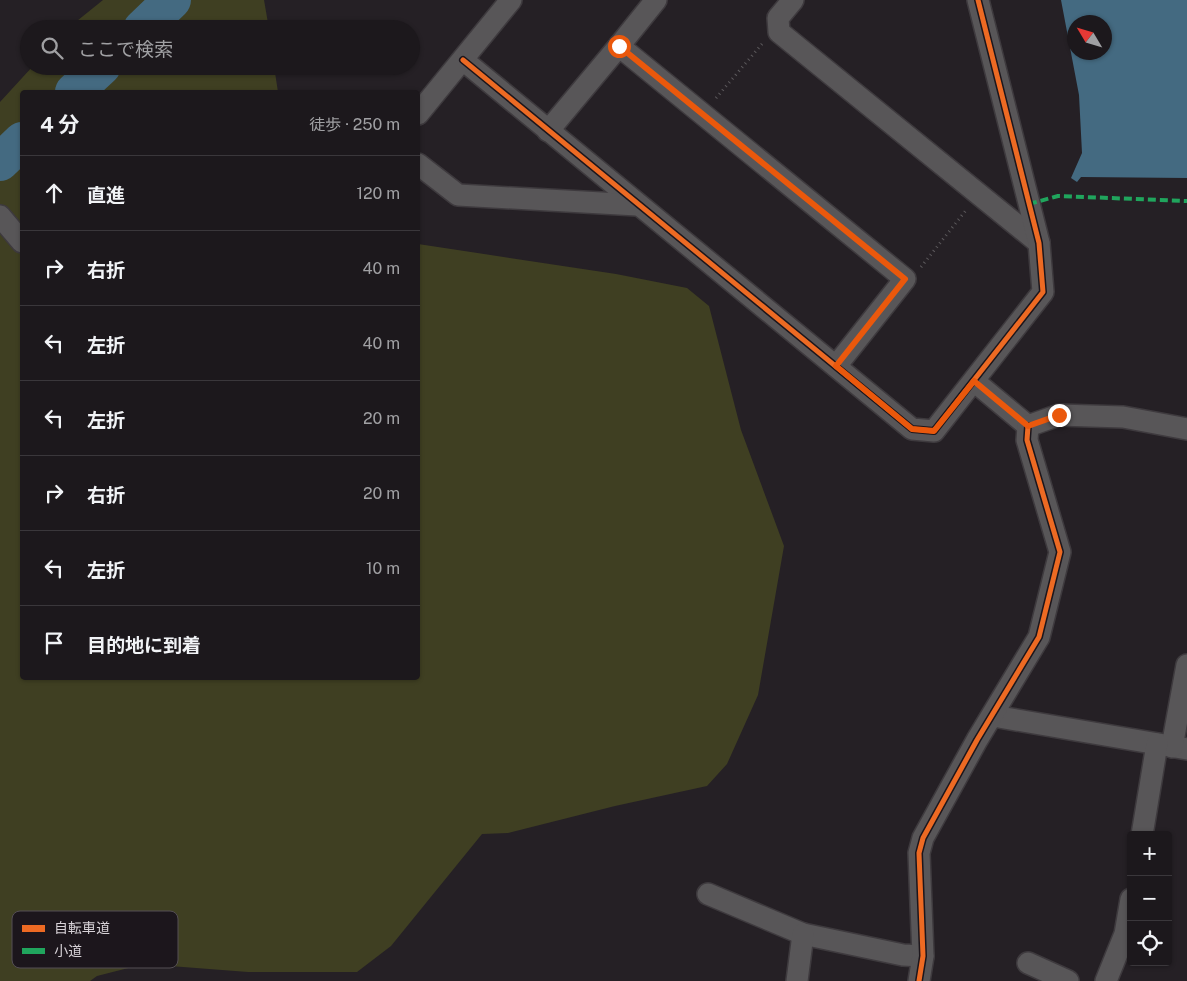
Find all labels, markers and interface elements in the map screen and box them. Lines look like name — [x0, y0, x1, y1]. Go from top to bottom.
north arrow — [1067, 15, 1112, 60]
search box — [20, 20, 420, 75]
icon: search — [38, 34, 66, 62]
route start — [608, 35, 631, 58]
text: ここで検索 — [78, 38, 173, 60]
text: 4 分 — [40, 112, 80, 137]
text: 徒歩 · 250 m — [309, 115, 400, 134]
icon: ahead — [40, 179, 68, 207]
text: 直進 — [87, 184, 125, 206]
text: 120 m — [356, 184, 400, 203]
icon: right — [40, 254, 68, 282]
text: 右折 — [87, 259, 125, 281]
text: 40 m — [362, 259, 400, 278]
icon: left — [40, 329, 68, 357]
text: 左折 — [87, 334, 125, 356]
text: 40 m — [362, 334, 400, 353]
icon: left — [40, 404, 68, 432]
route end — [1048, 404, 1071, 427]
text: 左折 — [87, 409, 125, 431]
text: 20 m — [363, 409, 400, 428]
icon: right — [40, 479, 68, 507]
text: 右折 — [87, 484, 125, 506]
text: 20 m — [363, 484, 400, 503]
icon: left — [40, 554, 68, 582]
text: 左折 — [87, 559, 125, 581]
text: 10 m — [366, 559, 400, 578]
icon: arrive — [40, 629, 68, 657]
text: 目的地に到着 — [87, 634, 201, 656]
map controls — [1127, 831, 1172, 966]
button: + — [1127, 831, 1172, 876]
button: − — [1127, 876, 1172, 921]
legend — [12, 911, 178, 968]
text: 自転車道 — [54, 920, 110, 936]
button: locate — [1127, 921, 1172, 966]
text: 小道 — [54, 943, 82, 959]

